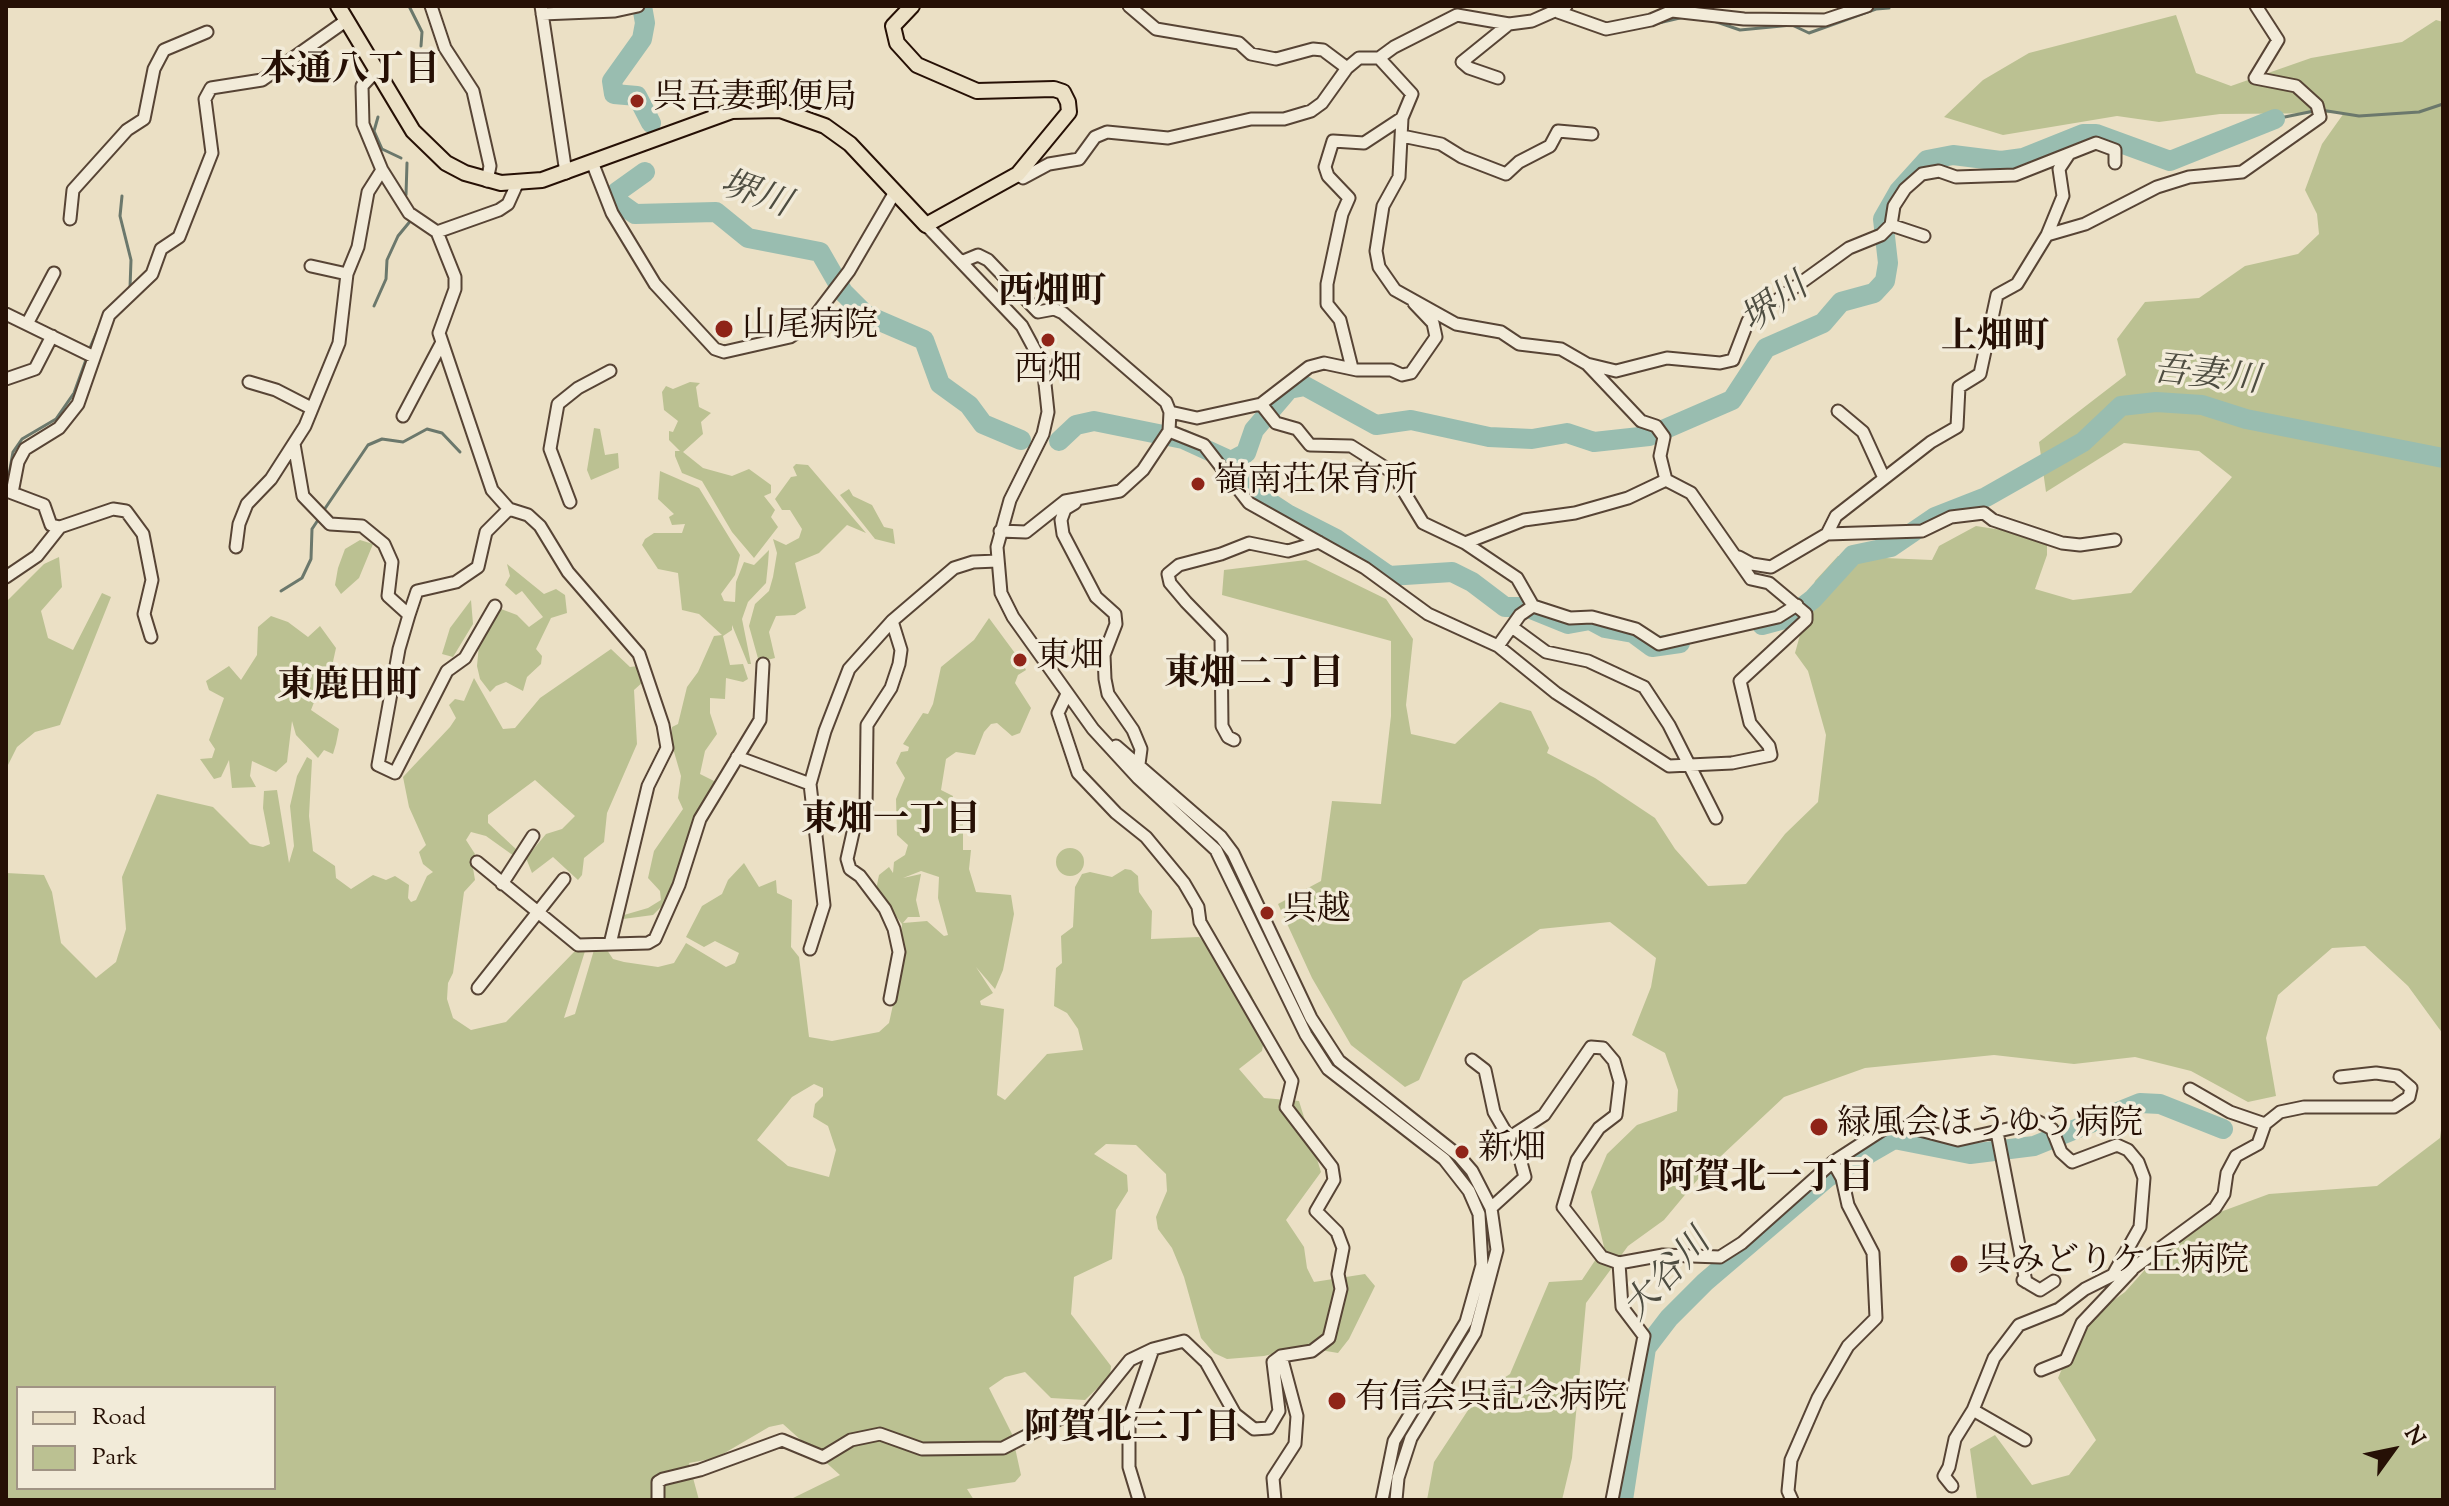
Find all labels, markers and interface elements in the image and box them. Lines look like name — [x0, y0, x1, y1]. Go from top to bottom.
district label: 本通八丁目 — [260, 52, 440, 96]
place label: 呉吾妻郵便局 — [653, 81, 857, 121]
marker: 呉吾妻郵便局 — [628, 92, 646, 110]
water label: 堺川 — [713, 166, 795, 230]
water label: 堺川 — [1735, 268, 1819, 346]
district label: 西畑町 — [998, 274, 1106, 318]
place label: 山尾病院 — [742, 309, 878, 349]
marker: 山尾病院 — [713, 318, 735, 340]
district label: 上畑町 — [1941, 319, 2049, 363]
marker: 西畑 — [1039, 331, 1057, 349]
water label: 吾妻川 — [2150, 352, 2262, 406]
place label: 西畑 — [1014, 353, 1082, 393]
place label: 嶺南荘保育所 — [1214, 464, 1418, 504]
marker: 嶺南荘保育所 — [1189, 475, 1207, 493]
place label: 東畑 — [1036, 640, 1104, 680]
marker: 東畑 — [1011, 651, 1029, 669]
district label: 東畑二丁目 — [1164, 656, 1344, 700]
district label: 東鹿田町 — [277, 668, 421, 712]
district label: 東畑一丁目 — [801, 802, 981, 846]
place label: 呉越 — [1283, 893, 1351, 933]
marker: 呉越 — [1258, 904, 1276, 922]
place label: 緑風会ほうゆう病院 — [1837, 1107, 2143, 1147]
marker: 緑風会ほうゆう病院 — [1808, 1116, 1830, 1138]
place label: 新畑 — [1478, 1132, 1546, 1172]
marker: 新畑 — [1453, 1143, 1471, 1161]
district label: 阿賀北一丁目 — [1658, 1160, 1874, 1204]
water label: 大谷川 — [1617, 1224, 1723, 1332]
place label: 呉みどりケ丘病院 — [1977, 1244, 2249, 1284]
marker: 呉みどりケ丘病院 — [1948, 1253, 1970, 1275]
place label: 有信会呉記念病院 — [1355, 1381, 1627, 1421]
legend — [16, 1386, 276, 1490]
marker: 有信会呉記念病院 — [1326, 1390, 1348, 1412]
text: Road — [92, 1401, 146, 1435]
district label: 阿賀北三丁目 — [1024, 1410, 1240, 1454]
north arrow — [2353, 1410, 2433, 1490]
text: N — [2395, 1421, 2431, 1453]
text: Park — [92, 1441, 138, 1475]

